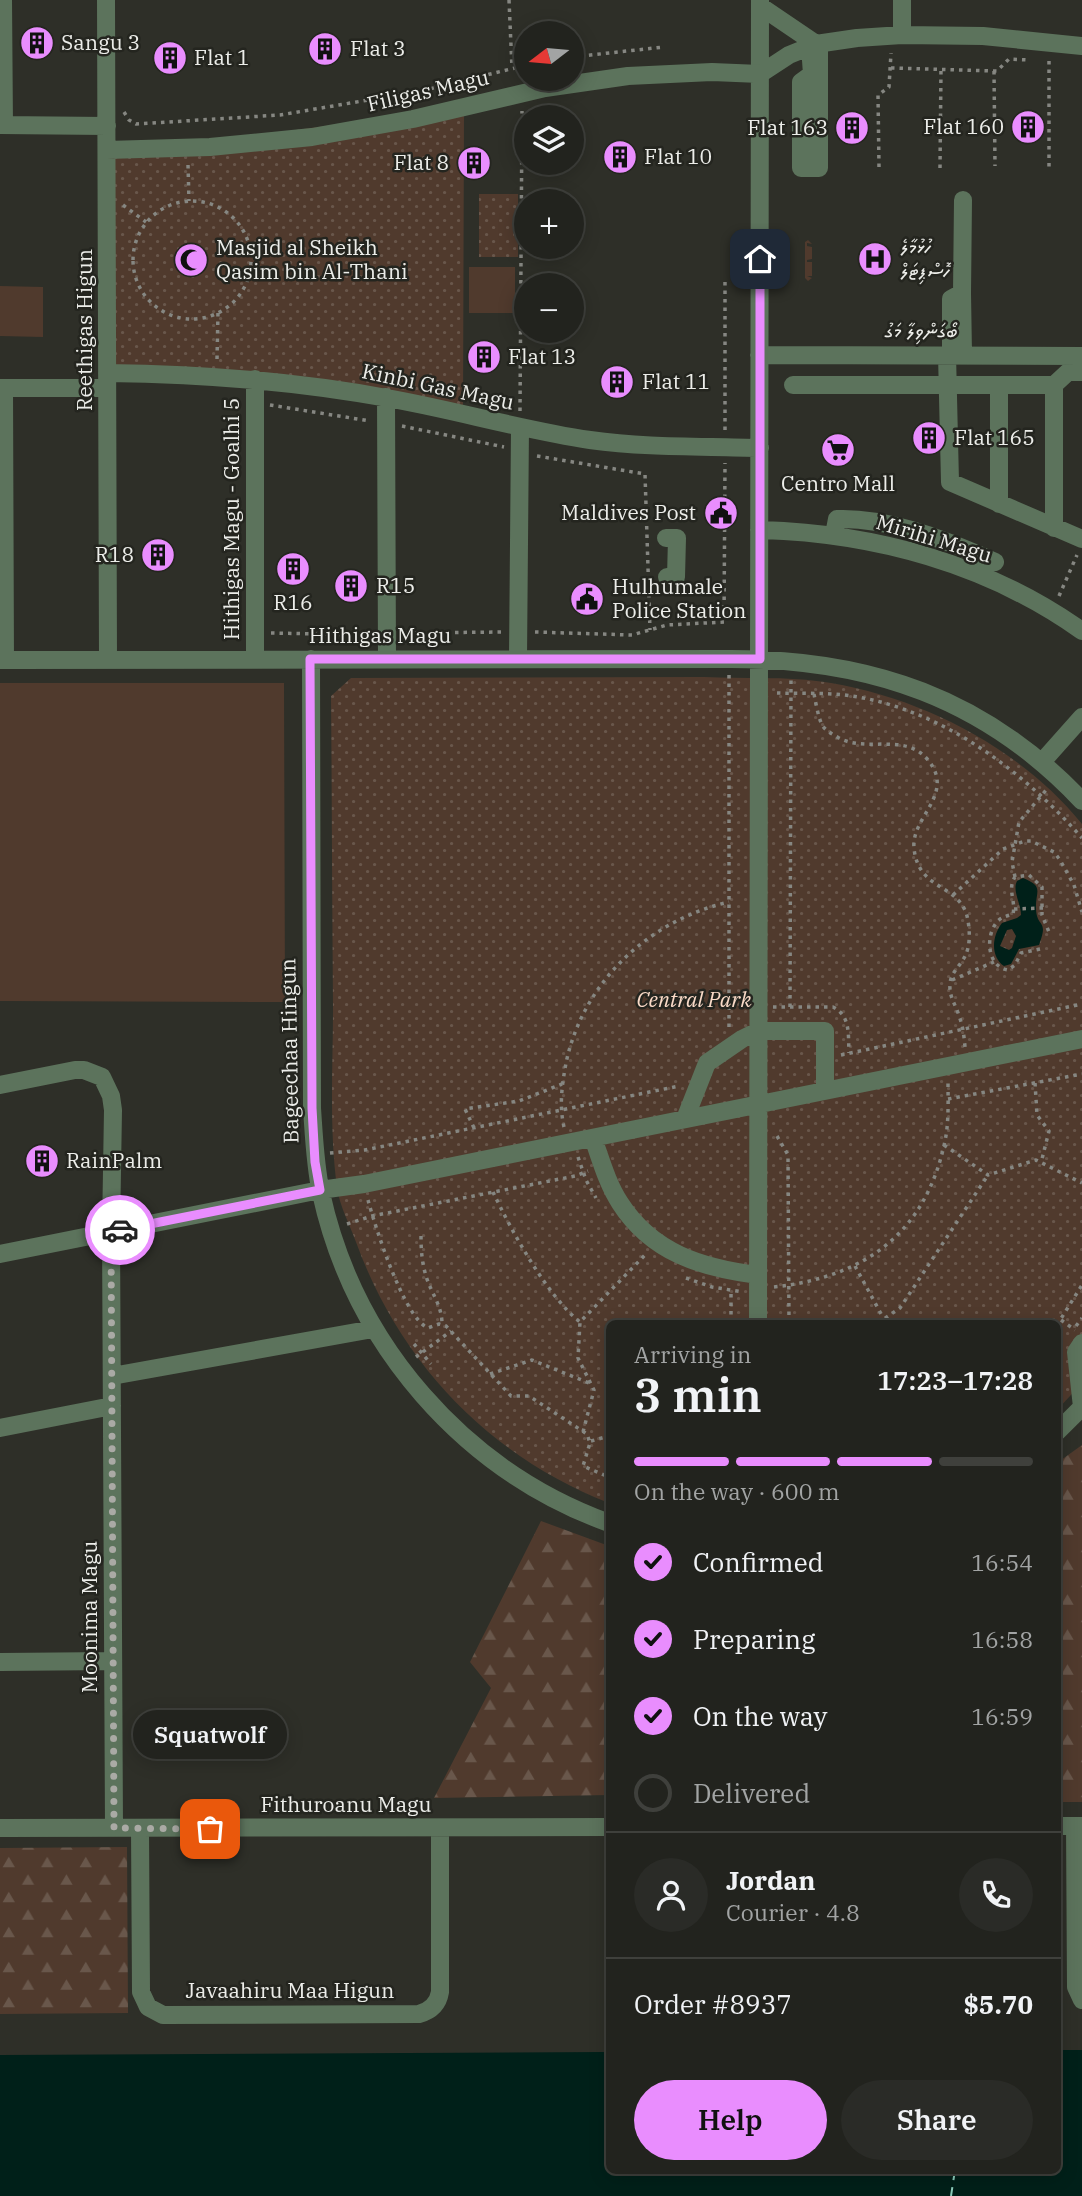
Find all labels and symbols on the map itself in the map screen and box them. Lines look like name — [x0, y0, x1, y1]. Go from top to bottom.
north arrow — [514, 21, 584, 91]
building icon: Sangu 3 — [18, 24, 56, 62]
place label: Sangu 3 — [61, 28, 140, 56]
building icon: Flat 3 — [306, 30, 344, 68]
place label: Flat 3 — [350, 34, 406, 62]
building icon: Flat 1 — [151, 39, 189, 77]
place label: Flat 1 — [194, 43, 250, 71]
street label: Filigas Magu — [364, 62, 491, 118]
building icon: Flat 160 — [1009, 108, 1047, 146]
building icon: Flat 163 — [833, 109, 871, 147]
place label: Flat 160 — [923, 112, 1004, 140]
place label: Flat 163 — [747, 113, 828, 141]
building icon: Flat 10 — [601, 138, 639, 176]
place label: Flat 10 — [644, 142, 712, 170]
building icon: Flat 8 — [455, 144, 493, 182]
place label: Flat 8 — [393, 148, 449, 176]
pin — [730, 229, 790, 289]
place label: ހުޅުމާލެ ހޮސްޕިޓަލް — [900, 232, 952, 285]
place label: Masjid al Sheikh Qasim bin Al-Thani — [216, 233, 408, 285]
hospital icon: ހުޅުމާލެ ހޮސްޕިޓަލް — [856, 240, 894, 278]
mosque icon: Masjid al Sheikh Qasim bin Al-Thani — [172, 241, 210, 279]
street label: Reethigas Higun — [70, 249, 98, 411]
street label: ބޯގަންވިލާ މަގު — [884, 316, 958, 345]
building icon: Flat 13 — [465, 338, 503, 376]
place label: Flat 13 — [508, 342, 576, 370]
street label: Kinbi Gas Magu — [360, 356, 517, 416]
building icon: Flat 11 — [598, 363, 636, 401]
place label: Flat 11 — [642, 367, 710, 395]
street label: Hithigas Magu - Goalhi 5 — [217, 398, 245, 640]
building icon: Flat 165 — [910, 419, 948, 457]
place label: Flat 165 — [954, 423, 1035, 451]
supermarket icon: Centro Mall — [819, 431, 857, 469]
place label: Centro Mall — [781, 469, 895, 497]
public building icon: Maldives Post — [702, 494, 740, 532]
place label: Maldives Post — [561, 498, 696, 526]
street label: Mirihi Magu — [873, 507, 996, 569]
building icon: R18 — [139, 536, 177, 574]
place label: R18 — [95, 540, 134, 568]
building icon: R16 — [274, 550, 312, 588]
building icon: R15 — [332, 567, 370, 605]
place label: R15 — [376, 571, 415, 599]
place label: Hulhumale Police Station — [612, 572, 747, 624]
public building icon: Hulhumale Police Station — [568, 580, 606, 618]
place label: R16 — [273, 588, 313, 616]
street label: Hithigas Magu — [309, 621, 451, 649]
street label: Bageechaa Hingun — [273, 958, 305, 1144]
park label: Central Park — [636, 985, 752, 1013]
building icon: RainPalm — [23, 1142, 61, 1180]
place label: RainPalm — [66, 1146, 162, 1174]
courier — [85, 1195, 155, 1265]
street label: Moonima Magu — [75, 1541, 103, 1693]
callout: Squatwolf — [133, 1710, 287, 1759]
street label: Fithuroanu Magu — [261, 1790, 431, 1818]
pin — [180, 1799, 240, 1859]
street label: Javaahiru Maa Higun — [186, 1976, 394, 2004]

